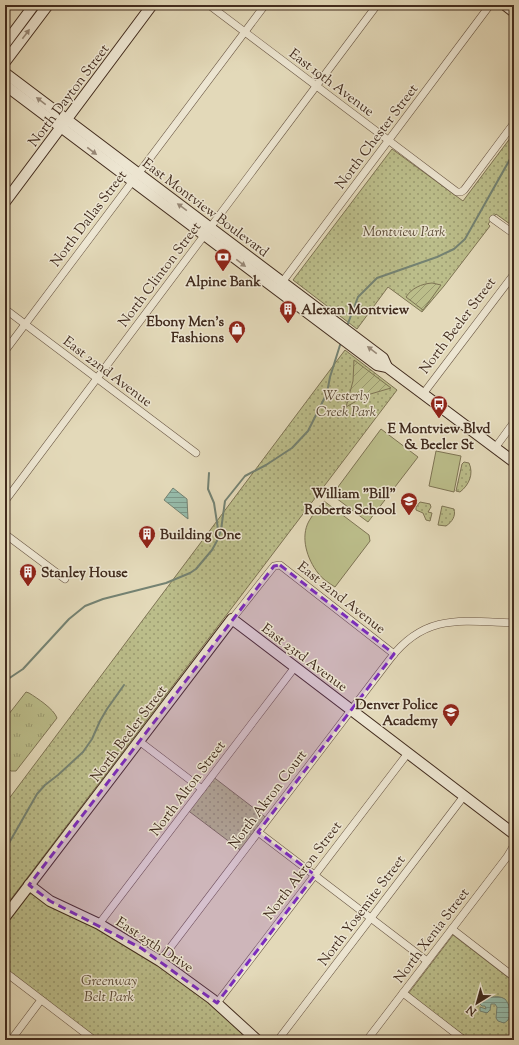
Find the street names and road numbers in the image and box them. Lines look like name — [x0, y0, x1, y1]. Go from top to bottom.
street label: North Dayton Street — [24, 40, 115, 152]
street label: East 19th Avenue — [284, 45, 378, 122]
street label: North Chester Street — [331, 80, 424, 194]
street label: East Montview Boulevard — [137, 154, 272, 263]
street label: North Dallas Street — [47, 167, 133, 272]
street label: North Clinton Street — [114, 218, 207, 332]
street label: North Beeler Street — [416, 274, 502, 379]
street label: East 22nd Avenue — [58, 332, 156, 413]
street label: East 22nd Avenue — [292, 558, 389, 639]
street label: East 23rd Avenue — [257, 620, 351, 698]
street label: North Beeler Street — [87, 682, 173, 787]
street label: North Alton Street — [146, 737, 231, 841]
street label: North Akron Court — [225, 746, 313, 854]
street label: North Akron Street — [260, 818, 347, 925]
street label: North Yosemite Street — [314, 851, 411, 971]
street label: North Xenia Street — [390, 884, 475, 988]
street label: East 25th Drive — [111, 913, 197, 978]

